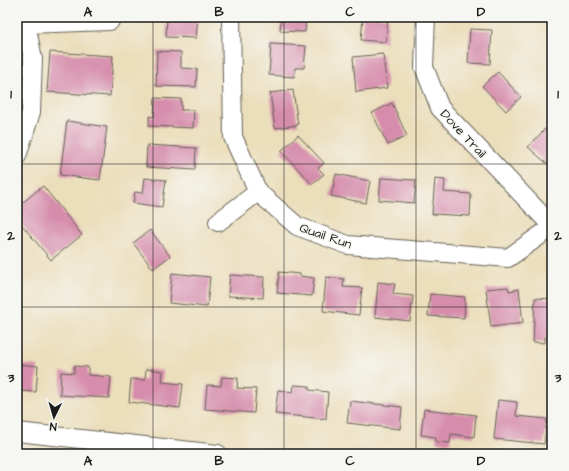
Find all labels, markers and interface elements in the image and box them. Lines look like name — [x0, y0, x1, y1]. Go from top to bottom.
text: A — [84, 3, 93, 21]
text: B — [214, 3, 224, 21]
text: C — [345, 3, 355, 21]
text: D — [477, 3, 486, 21]
text: 1 — [10, 85, 12, 103]
text: 1 — [557, 85, 559, 103]
street label: Dove Trail — [436, 105, 491, 162]
street label: Quail Run — [297, 219, 355, 253]
text: 2 — [6, 227, 15, 245]
text: 2 — [553, 227, 562, 245]
text: 3 — [7, 369, 15, 387]
text: 3 — [554, 369, 562, 387]
north arrow — [34, 397, 74, 437]
text: N — [49, 419, 57, 434]
text: A — [84, 452, 93, 470]
text: B — [214, 452, 224, 470]
text: C — [345, 452, 355, 470]
text: D — [477, 452, 486, 470]

